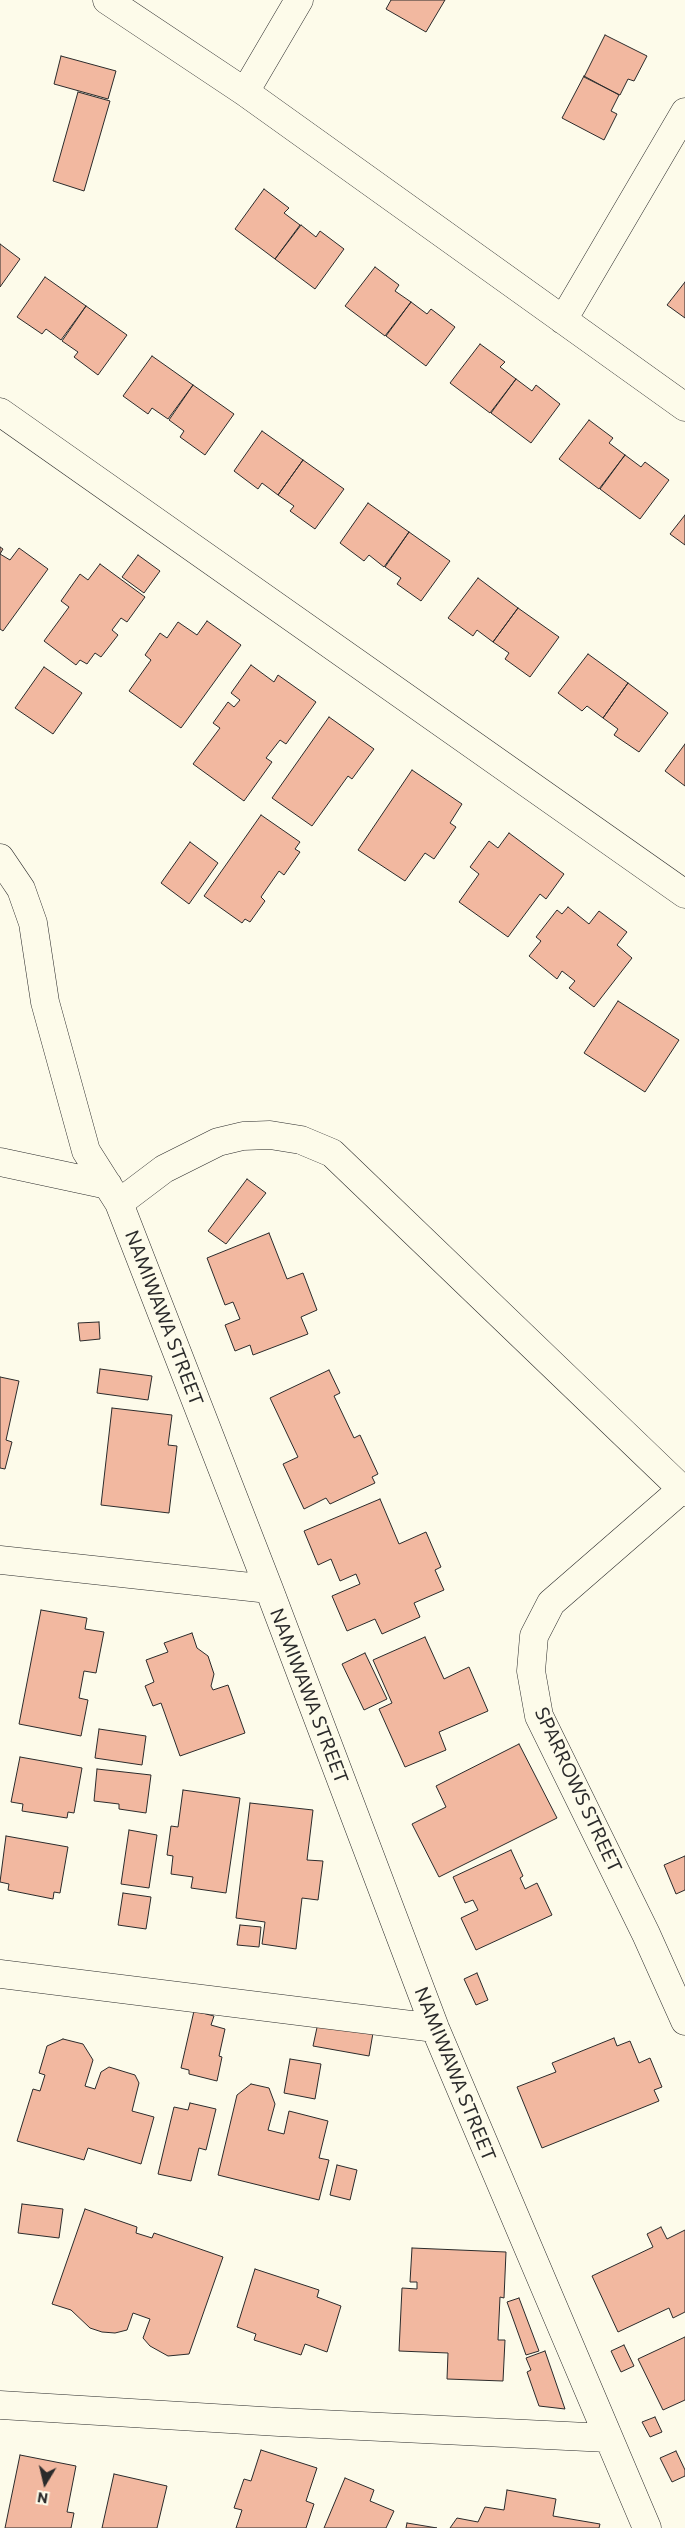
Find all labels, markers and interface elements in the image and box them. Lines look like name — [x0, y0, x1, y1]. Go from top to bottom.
street label: NAMIWAWA STREET — [120, 1227, 208, 1409]
street label: NAMIWAWA STREET — [265, 1605, 353, 1787]
street label: SPARROWS STREET — [530, 1704, 626, 1876]
street label: NAMIWAWA STREET — [410, 1984, 500, 2164]
north arrow — [20, 2458, 70, 2508]
text: N — [36, 2489, 49, 2508]

